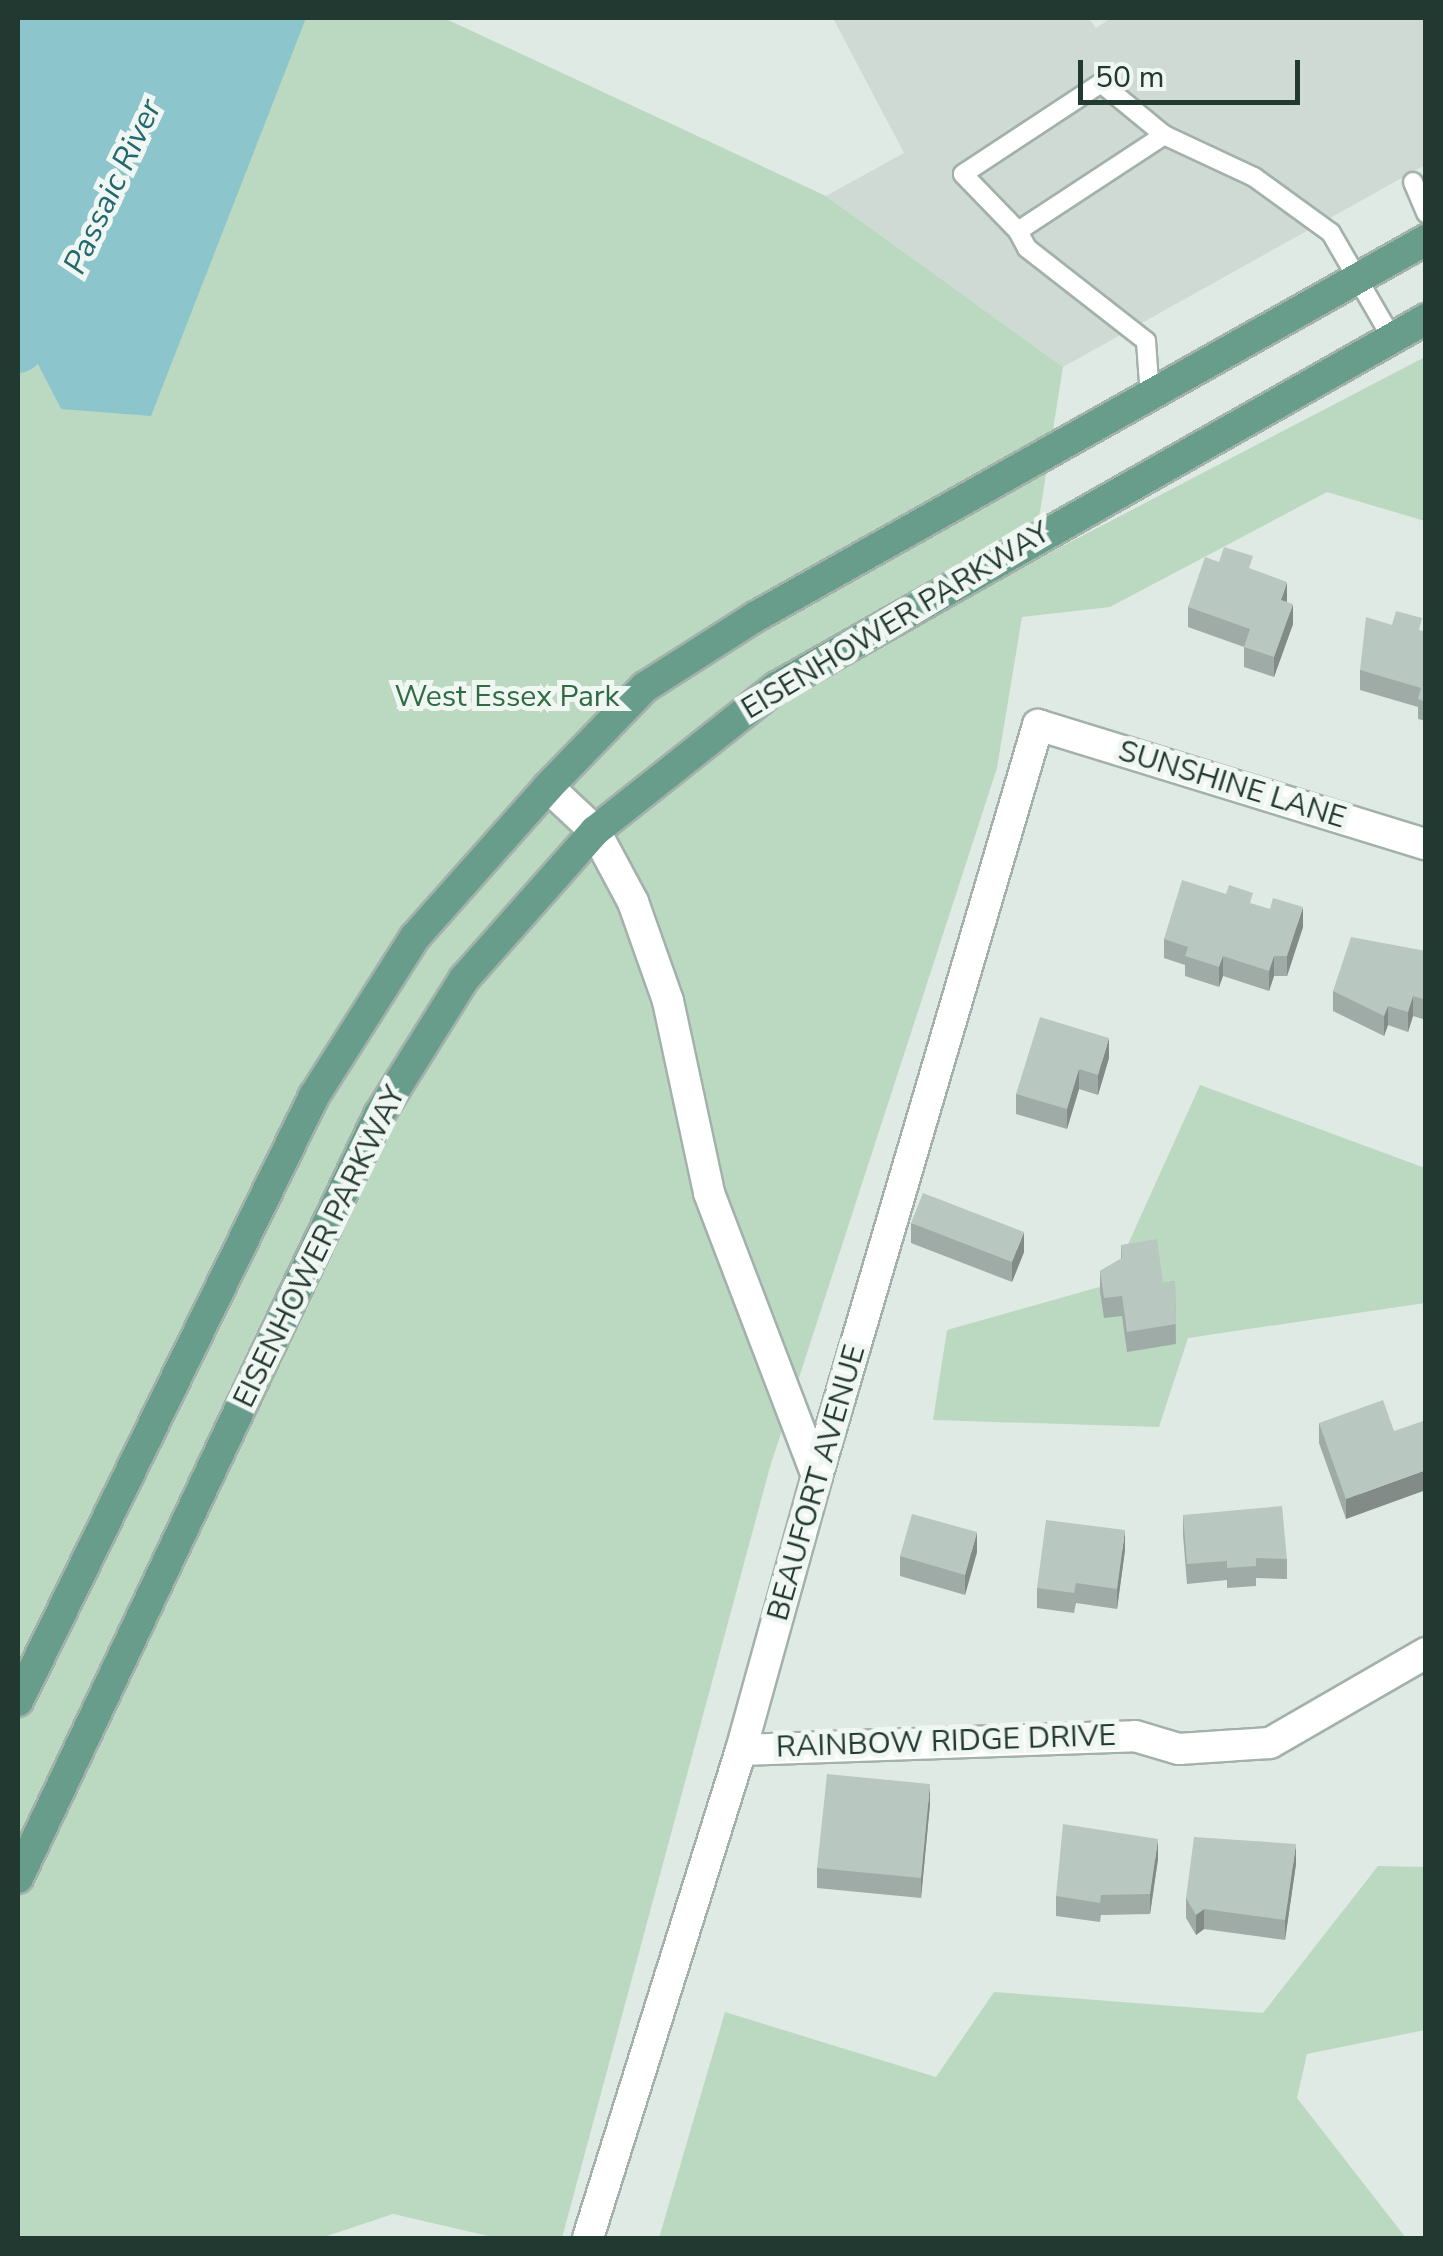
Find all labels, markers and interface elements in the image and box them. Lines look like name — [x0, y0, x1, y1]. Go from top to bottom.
scale bar — [1083, 40, 1306, 102]
text: 50 m — [1095, 57, 1164, 98]
water label: Passaic River — [56, 94, 170, 280]
street label: EISENHOWER PARKWAY — [735, 515, 1057, 727]
park label: West Essex Park — [394, 679, 620, 715]
street label: SUNSHINE LANE — [1114, 733, 1350, 837]
street label: EISENHOWER PARKWAY — [226, 1080, 414, 1414]
street label: BEAUFORT AVENUE — [760, 1341, 874, 1625]
street label: RAINBOW RIDGE DRIVE — [775, 1718, 1117, 1766]

